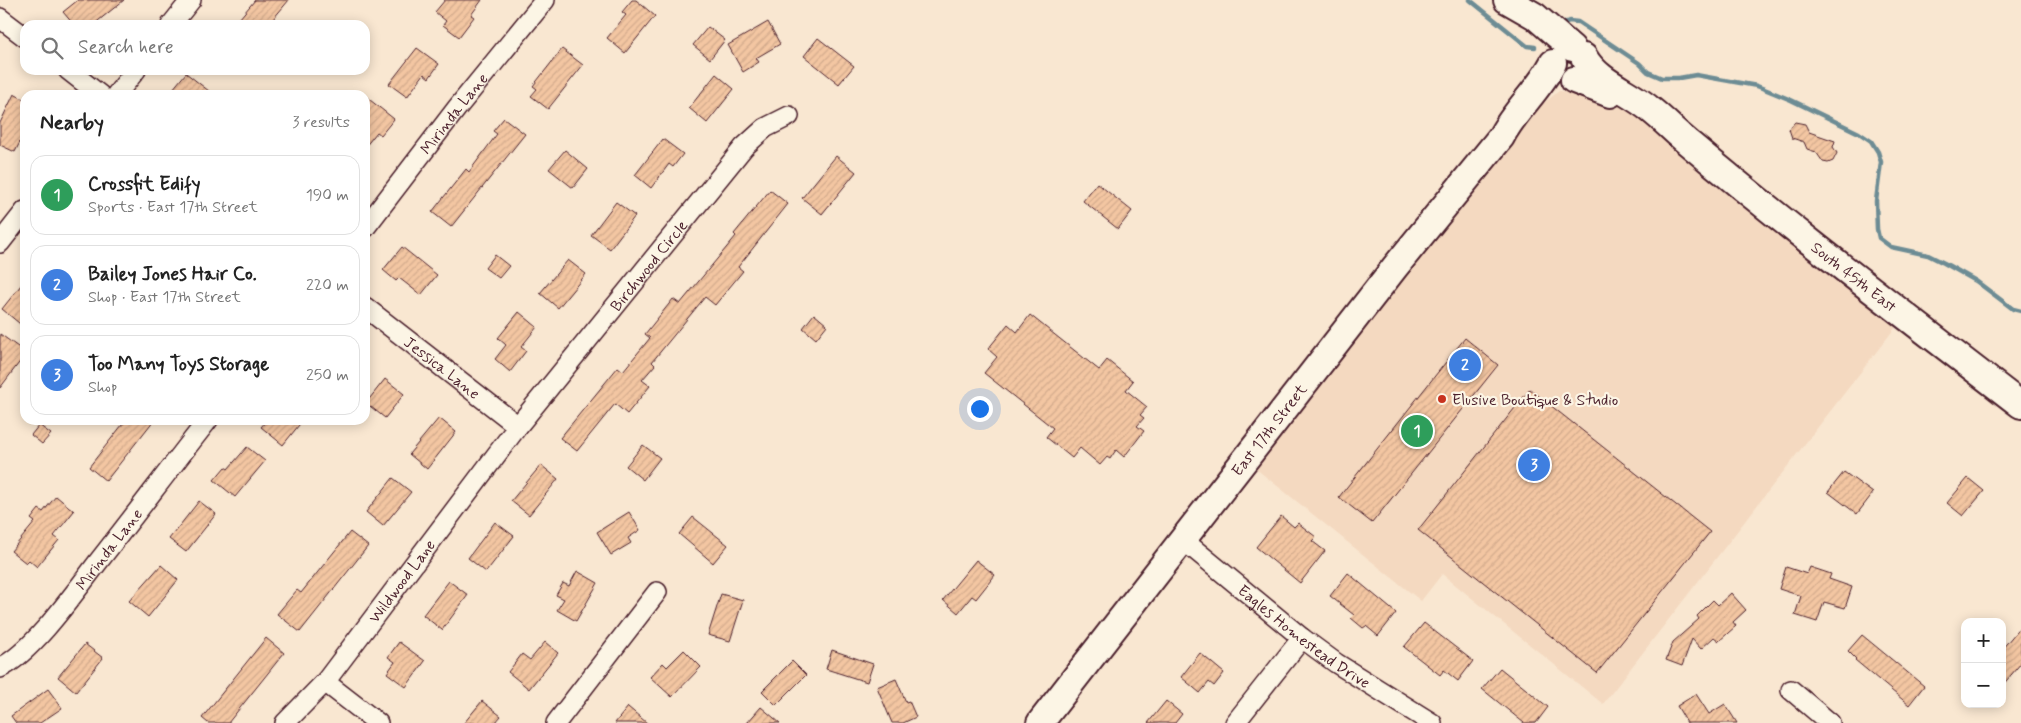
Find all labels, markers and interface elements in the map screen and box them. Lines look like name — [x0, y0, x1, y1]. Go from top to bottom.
search box — [20, 20, 370, 75]
icon: search — [38, 34, 66, 62]
text: Search here — [78, 35, 174, 60]
street label: Mirinda Lane — [416, 69, 493, 159]
text: Nearby — [40, 109, 104, 137]
text: 3 results — [292, 112, 350, 133]
text: Crossfit Edify — [88, 172, 201, 197]
text: 1 — [53, 185, 61, 206]
text: 190 m — [306, 185, 349, 206]
text: Sports · East 17th Street — [88, 197, 258, 218]
street label: Birchwood Circle — [606, 216, 693, 316]
street label: South 45th East — [1806, 238, 1901, 317]
text: Bailey Jones Hair Co. — [88, 262, 257, 287]
text: 2 — [53, 275, 61, 296]
text: 220 m — [306, 275, 349, 296]
text: Shop · East 17th Street — [88, 287, 241, 308]
street label: Jessica Lane — [399, 332, 484, 405]
pin: 2 — [1449, 346, 1481, 384]
text: Too Many Toys Storage — [88, 352, 269, 377]
text: 3 — [53, 365, 61, 386]
text: 250 m — [306, 365, 349, 386]
text: Shop — [88, 377, 117, 398]
street label: East 17th Street — [1227, 380, 1313, 481]
place label: Elusive Boutique & Studio — [1452, 390, 1618, 411]
marker: Elusive Boutique & Studio — [1436, 393, 1448, 405]
your location — [967, 396, 993, 422]
pin: 1 — [1401, 412, 1433, 450]
pin: 3 — [1518, 446, 1550, 484]
street label: Mirinda Lane — [71, 505, 148, 595]
street label: Wildwood Lane — [364, 536, 441, 628]
street label: Eagles Homestead Drive — [1233, 581, 1374, 694]
map controls — [1961, 618, 2006, 708]
button: + — [1961, 618, 2006, 663]
button: − — [1961, 663, 2006, 708]

